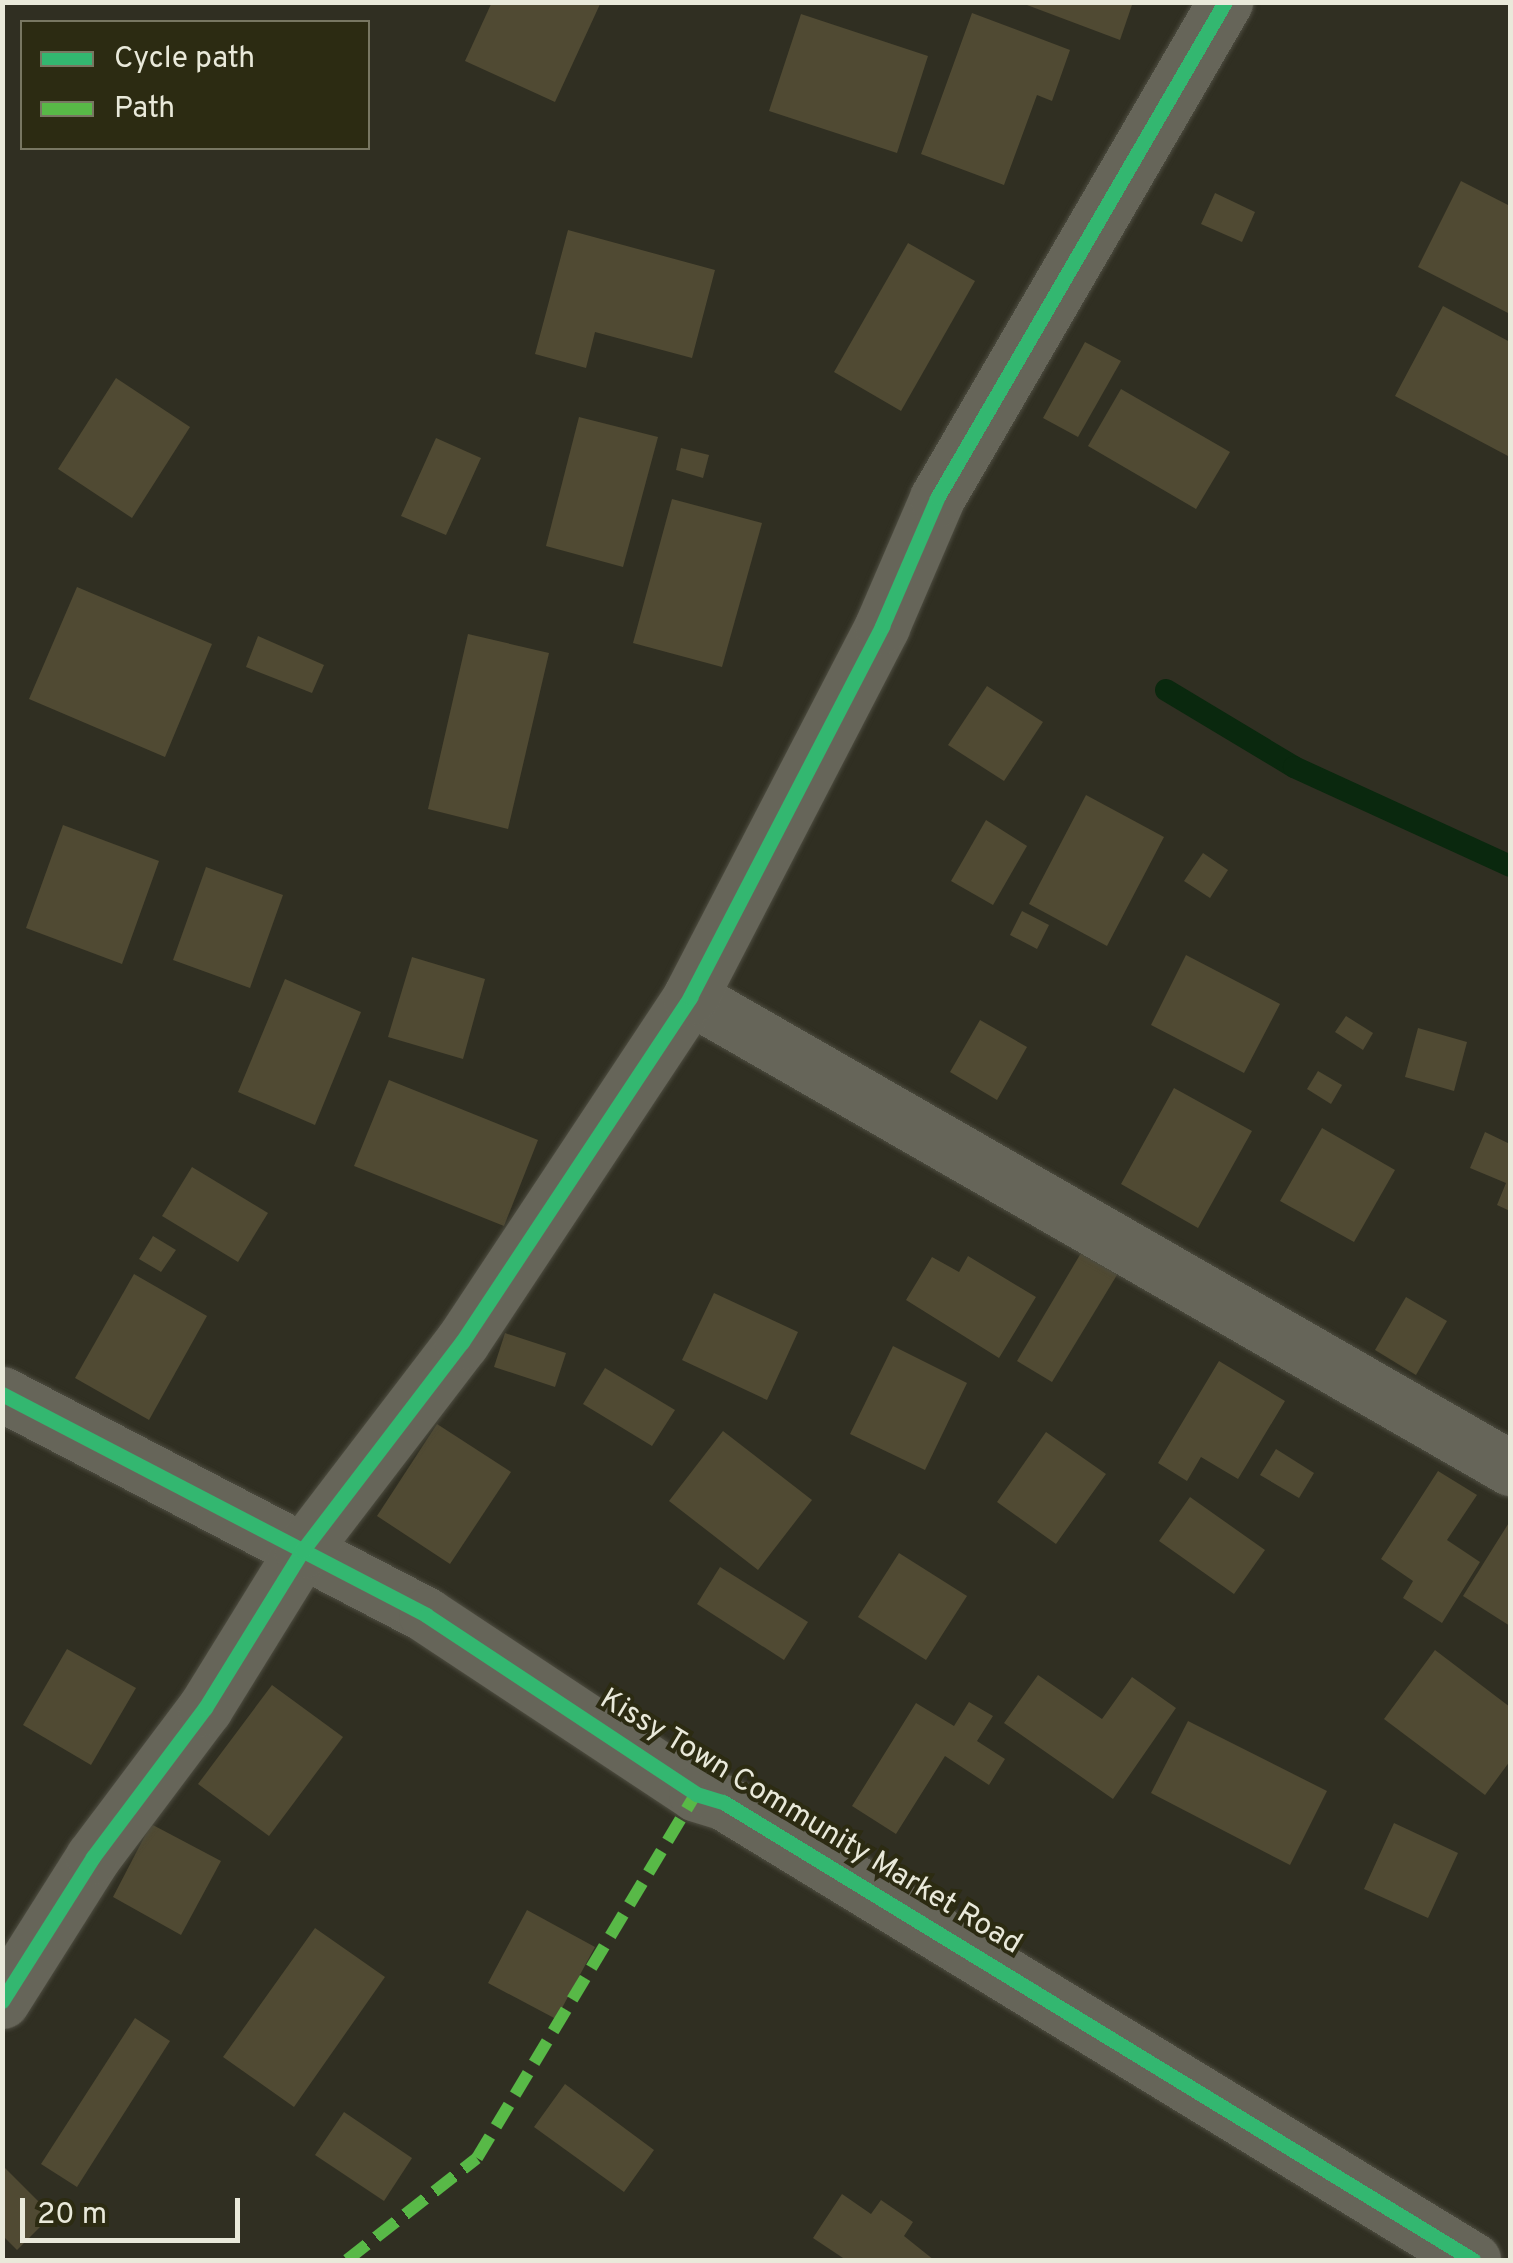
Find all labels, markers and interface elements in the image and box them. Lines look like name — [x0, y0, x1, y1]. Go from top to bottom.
legend — [20, 20, 370, 150]
text: Cycle path — [114, 41, 255, 78]
text: Path — [114, 91, 175, 128]
street label: Kissy Town Community Market Road — [592, 1682, 1028, 1964]
scale bar — [25, 2178, 245, 2240]
text: 20 m — [37, 2197, 107, 2234]

